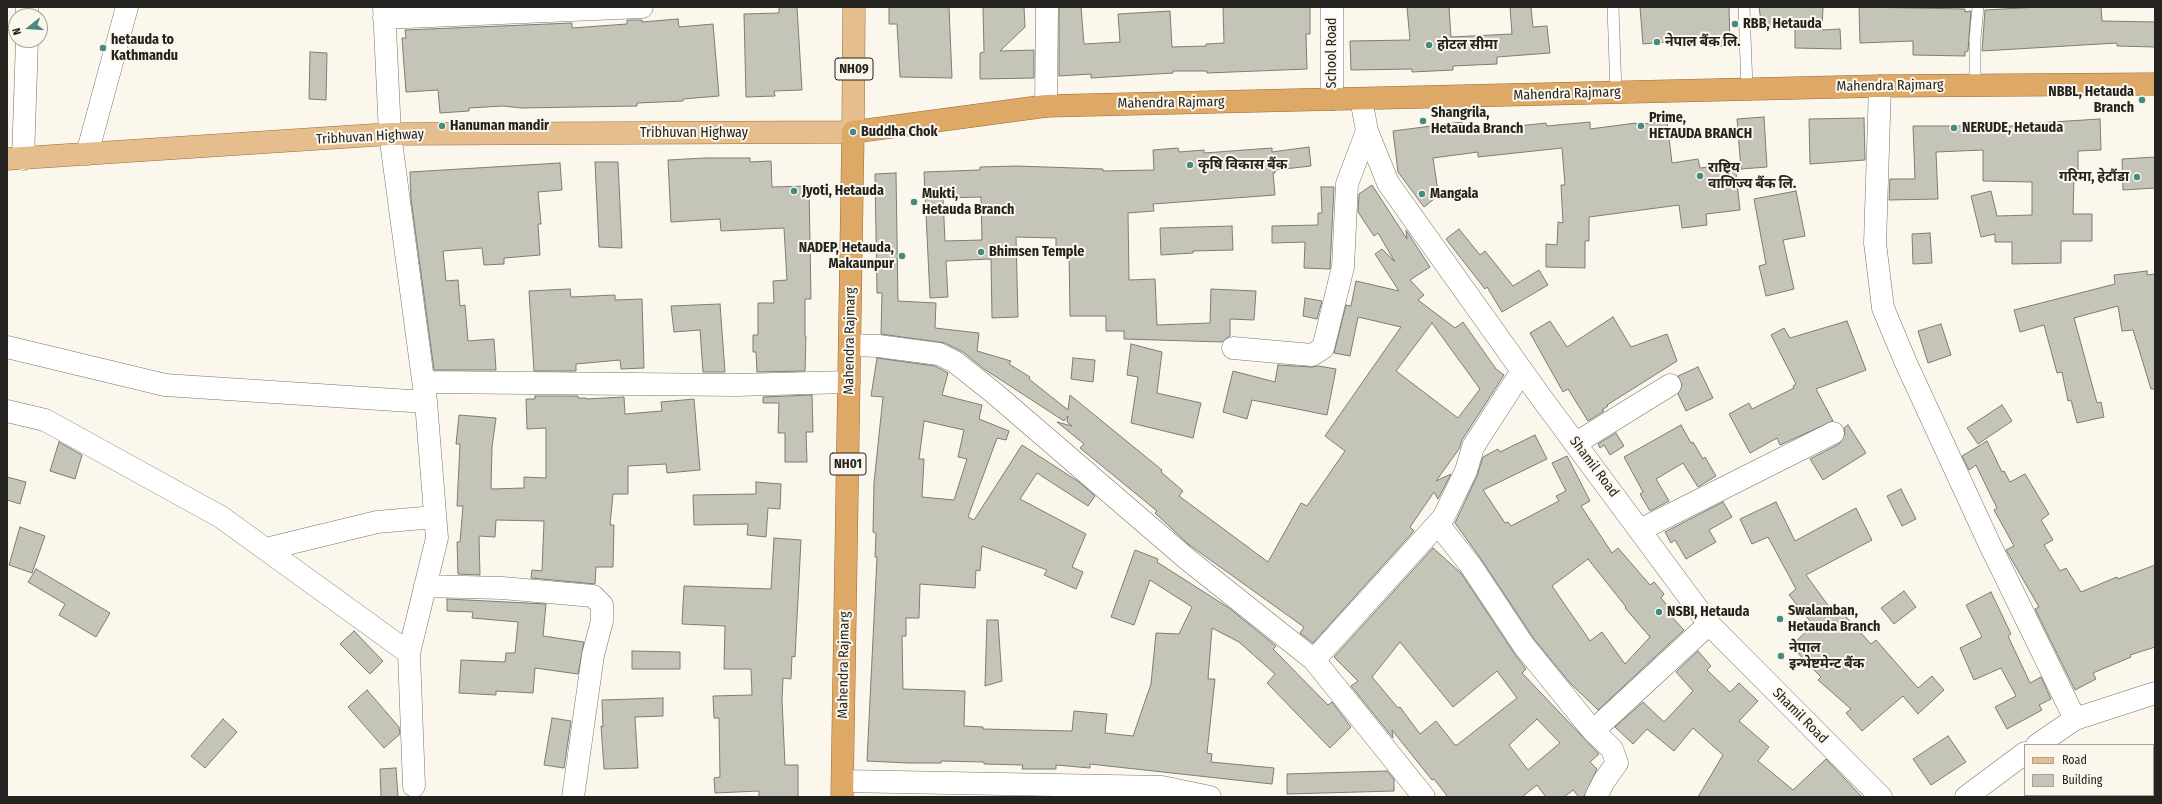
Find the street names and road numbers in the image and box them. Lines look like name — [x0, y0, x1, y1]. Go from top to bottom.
street label: School Road — [1324, 17, 1340, 89]
road number: NH09 — [835, 58, 873, 80]
street label: Mahendra Rajmarg — [1836, 77, 1944, 95]
street label: Mahendra Rajmarg — [1513, 84, 1621, 104]
street label: Mahendra Rajmarg — [1117, 94, 1225, 112]
street label: Tribhuvan Highway — [640, 125, 748, 141]
street label: Tribhuvan Highway — [316, 126, 424, 148]
street label: Mahendra Rajmarg — [841, 287, 859, 395]
street label: Shamil Road — [1566, 433, 1622, 501]
road number: NH01 — [830, 453, 866, 475]
street label: Mahendra Rajmarg — [835, 611, 853, 719]
street label: Shamil Road — [1769, 685, 1831, 747]

